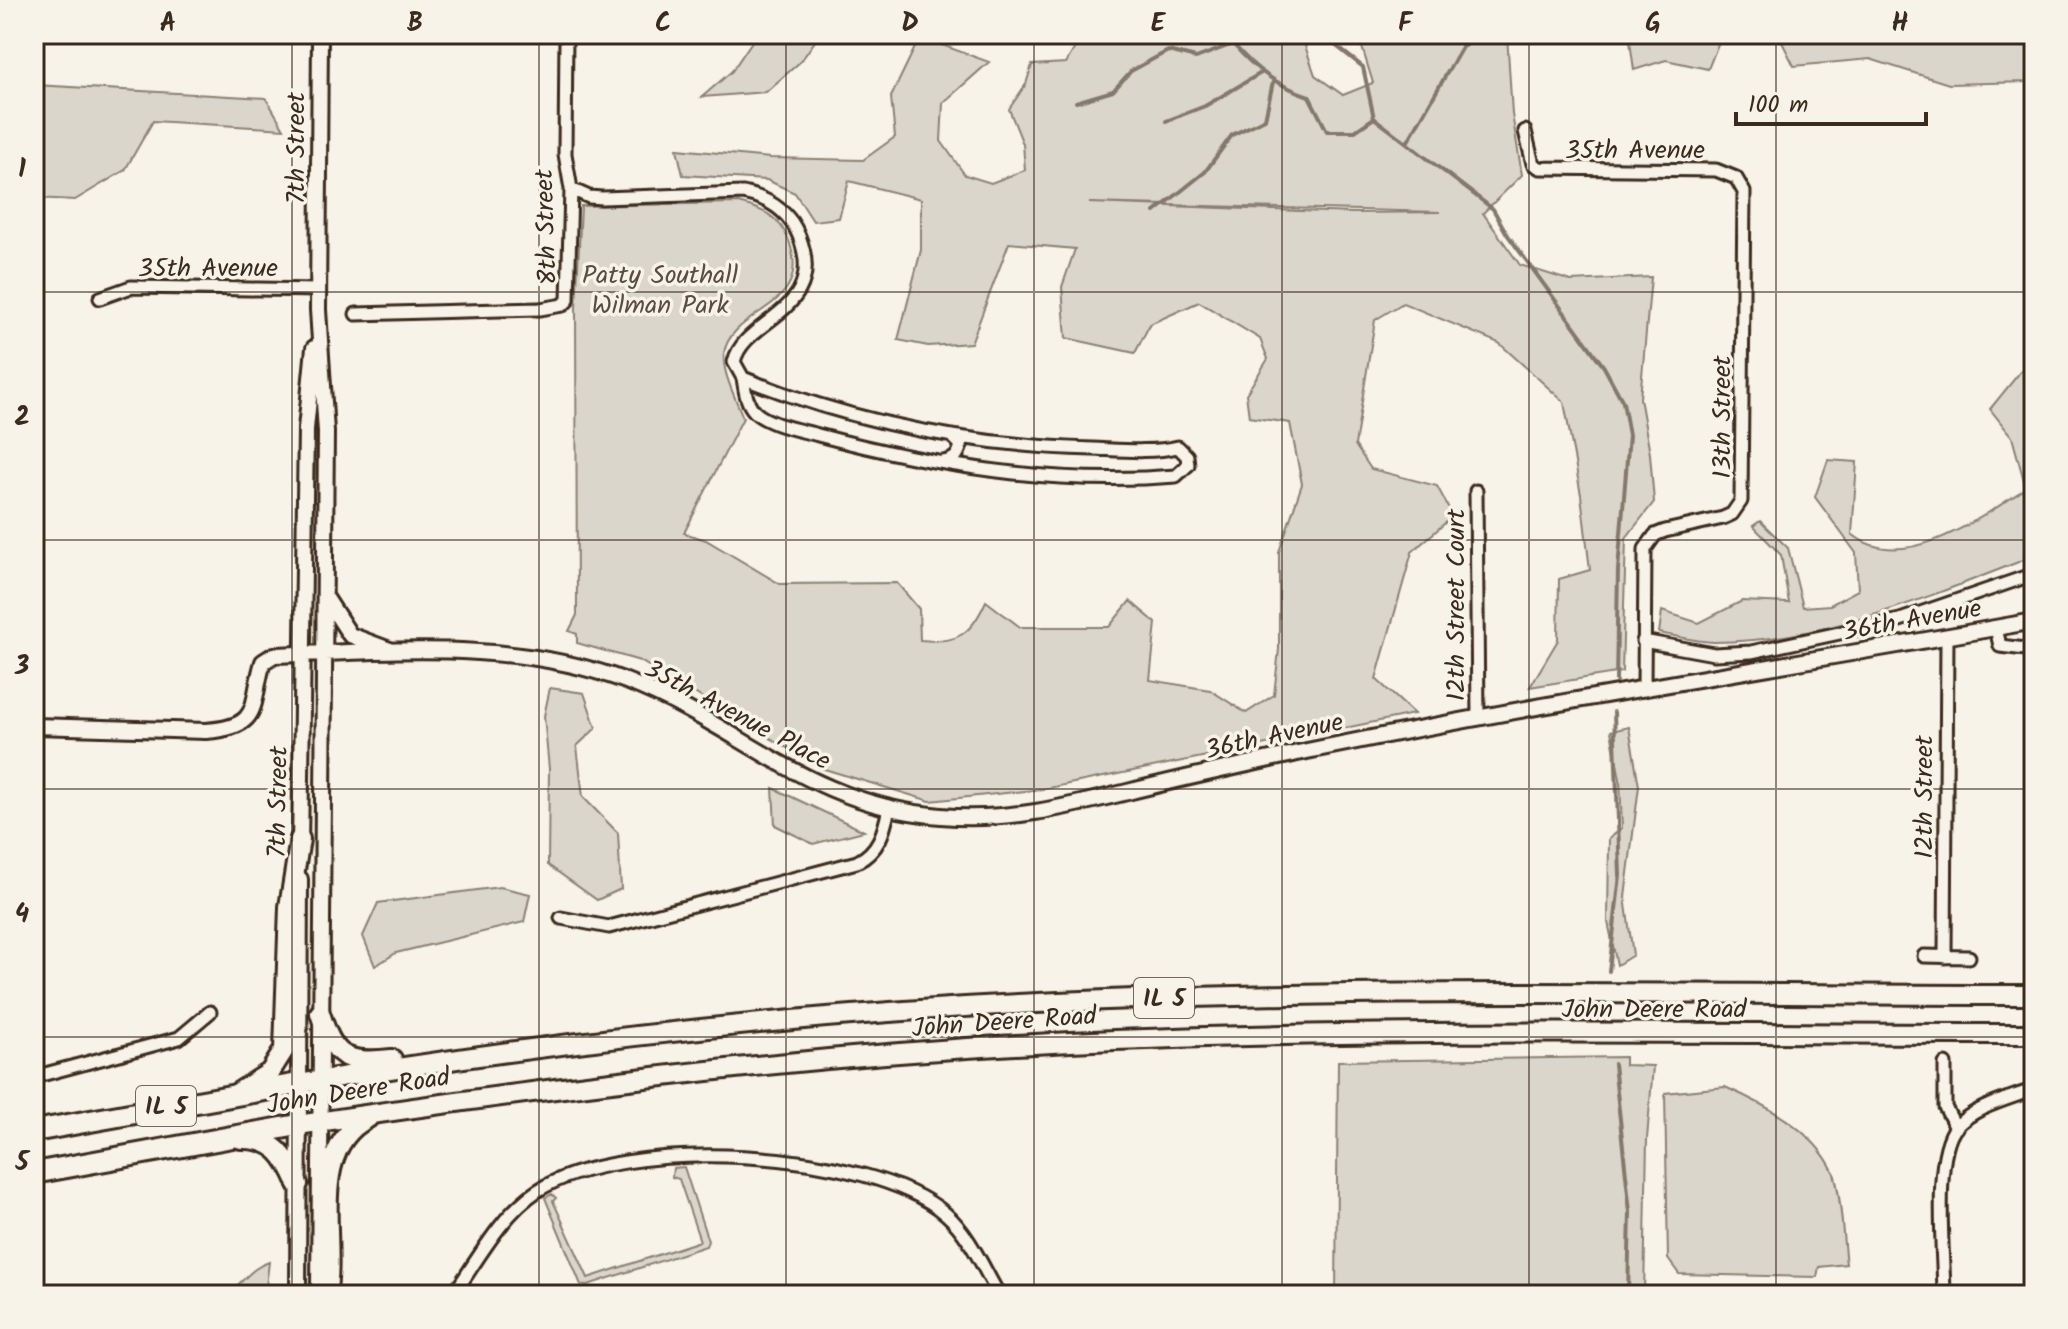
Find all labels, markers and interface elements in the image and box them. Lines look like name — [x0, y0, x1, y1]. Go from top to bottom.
text: A — [160, 3, 176, 45]
text: B — [407, 3, 423, 45]
text: C — [655, 3, 671, 45]
text: D — [901, 3, 919, 45]
text: E — [1151, 3, 1167, 45]
text: F — [1398, 3, 1414, 45]
text: G — [1645, 3, 1661, 45]
text: H — [1892, 3, 1909, 45]
scale bar — [1736, 76, 1926, 126]
text: 100 m — [1748, 86, 1808, 125]
street label: 7th Street — [276, 91, 318, 204]
street label: 35th Avenue — [1565, 130, 1705, 172]
text: 1 — [18, 149, 26, 191]
street label: 8th Street — [524, 167, 570, 286]
street label: 35th Avenue — [138, 248, 278, 290]
park label: Patty Southall Wilman Park — [582, 255, 738, 327]
street label: 13th Street — [1702, 354, 1744, 479]
text: 2 — [14, 397, 30, 439]
street label: 12th Street Court — [1436, 508, 1478, 701]
street label: 36th Avenue — [1840, 588, 1985, 654]
text: 3 — [14, 646, 29, 688]
street label: 35th Avenue Place — [636, 649, 838, 783]
street label: 36th Avenue — [1201, 702, 1348, 772]
street label: 12th Street — [1904, 734, 1946, 859]
street label: 7th Street — [257, 745, 301, 859]
text: 4 — [15, 894, 29, 936]
road number: IL 5 — [1134, 978, 1194, 1018]
street label: John Deere Road — [1561, 989, 1748, 1031]
street label: John Deere Road — [910, 996, 1099, 1050]
street label: John Deere Road — [264, 1057, 454, 1127]
road number: IL 5 — [136, 1086, 196, 1126]
text: 5 — [14, 1142, 30, 1184]

